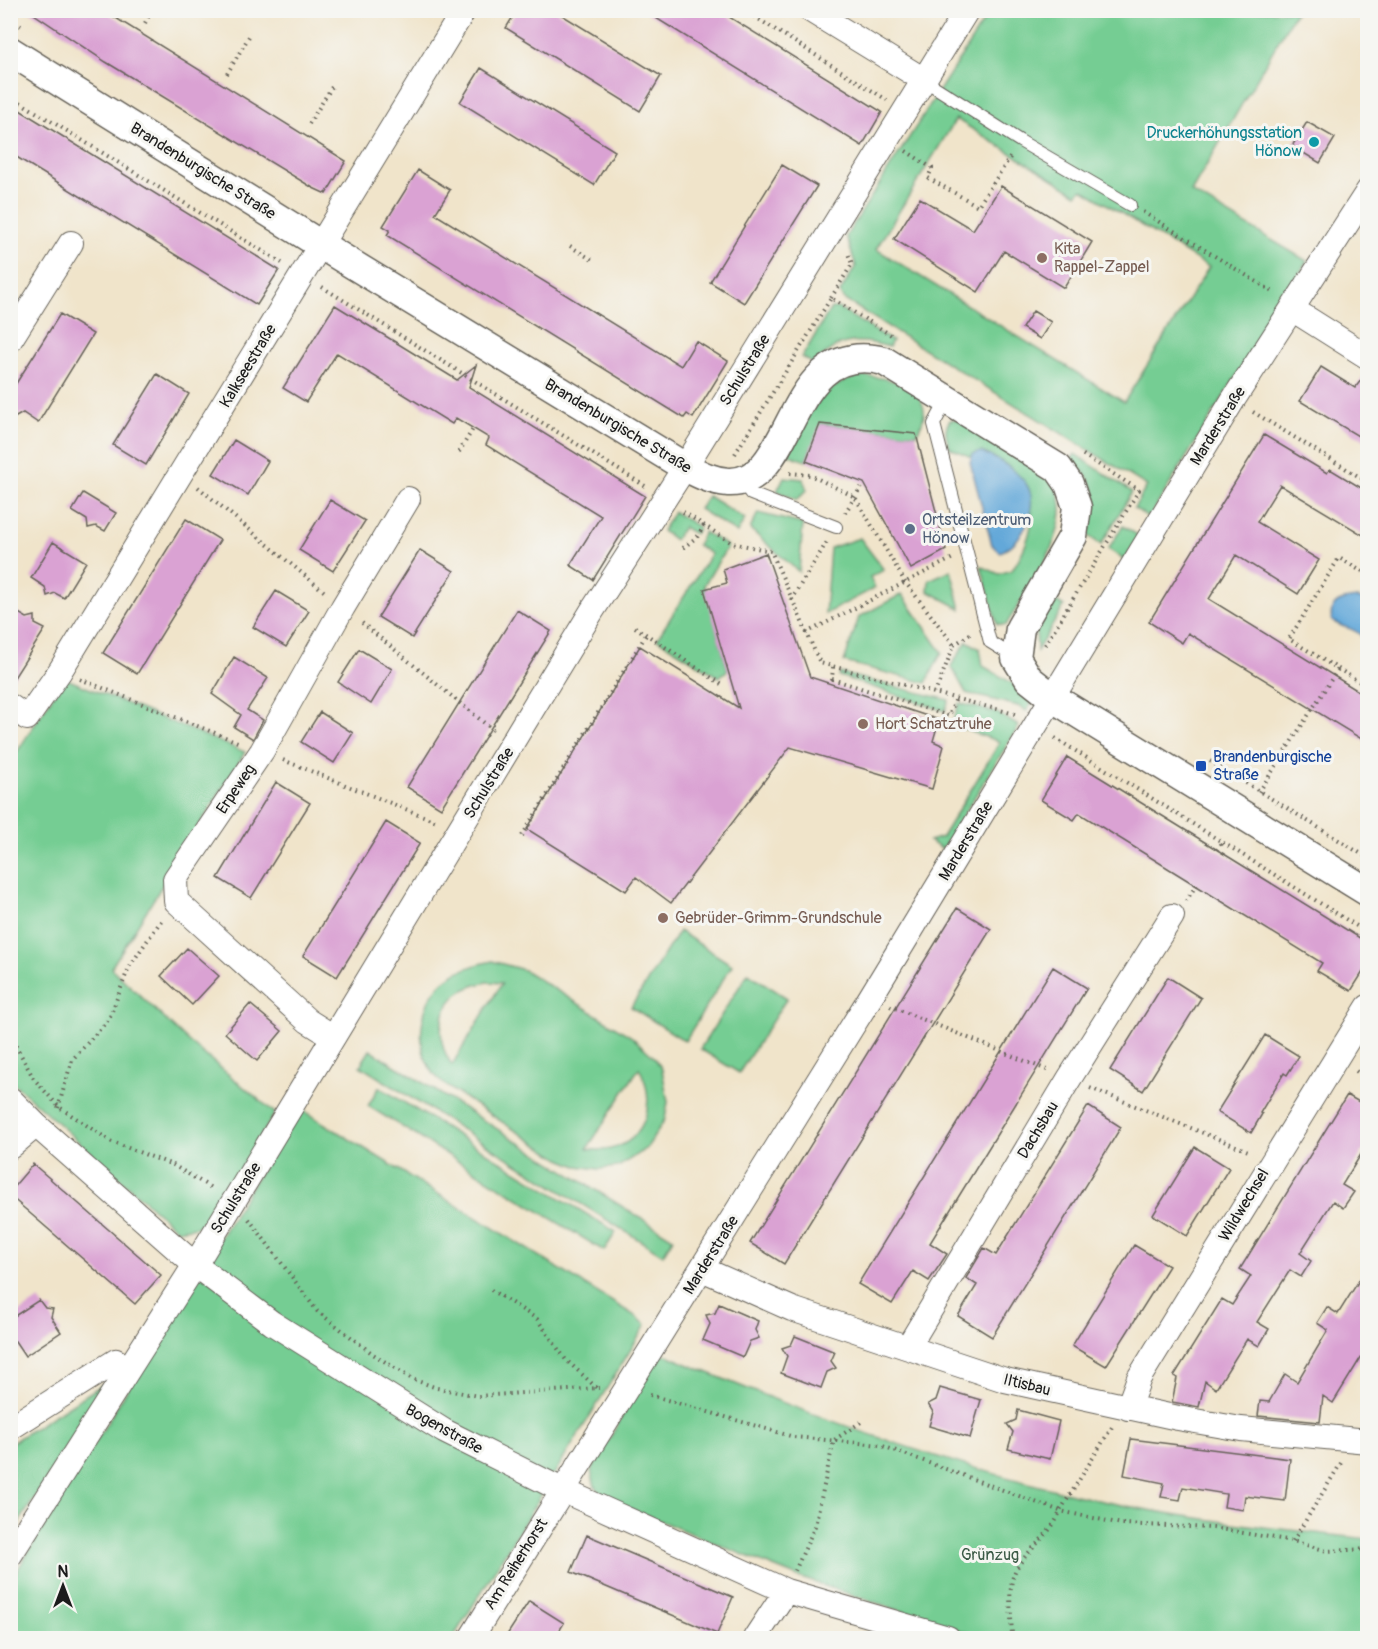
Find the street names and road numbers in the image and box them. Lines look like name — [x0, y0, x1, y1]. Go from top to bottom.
street label: Brandenburgische Straße — [127, 118, 279, 224]
street label: Kalkseestraße — [215, 321, 281, 411]
street label: Schulstraße — [715, 331, 775, 409]
street label: Brandenburgische Straße — [541, 374, 695, 478]
street label: Marderstraße — [1186, 383, 1250, 469]
street label: Schulstraße — [459, 744, 519, 822]
street label: Erpeweg — [212, 760, 260, 818]
street label: Marderstraße — [934, 797, 998, 884]
street label: Dachsbau — [1013, 1098, 1063, 1162]
street label: Schulstraße — [206, 1159, 266, 1237]
street label: Wildwechsel — [1214, 1165, 1274, 1245]
street label: Marderstraße — [679, 1212, 743, 1298]
street label: Iltisbau — [1001, 1370, 1053, 1400]
street label: Bogenstraße — [402, 1400, 486, 1458]
street label: Am Reiherhorst — [480, 1514, 552, 1614]

